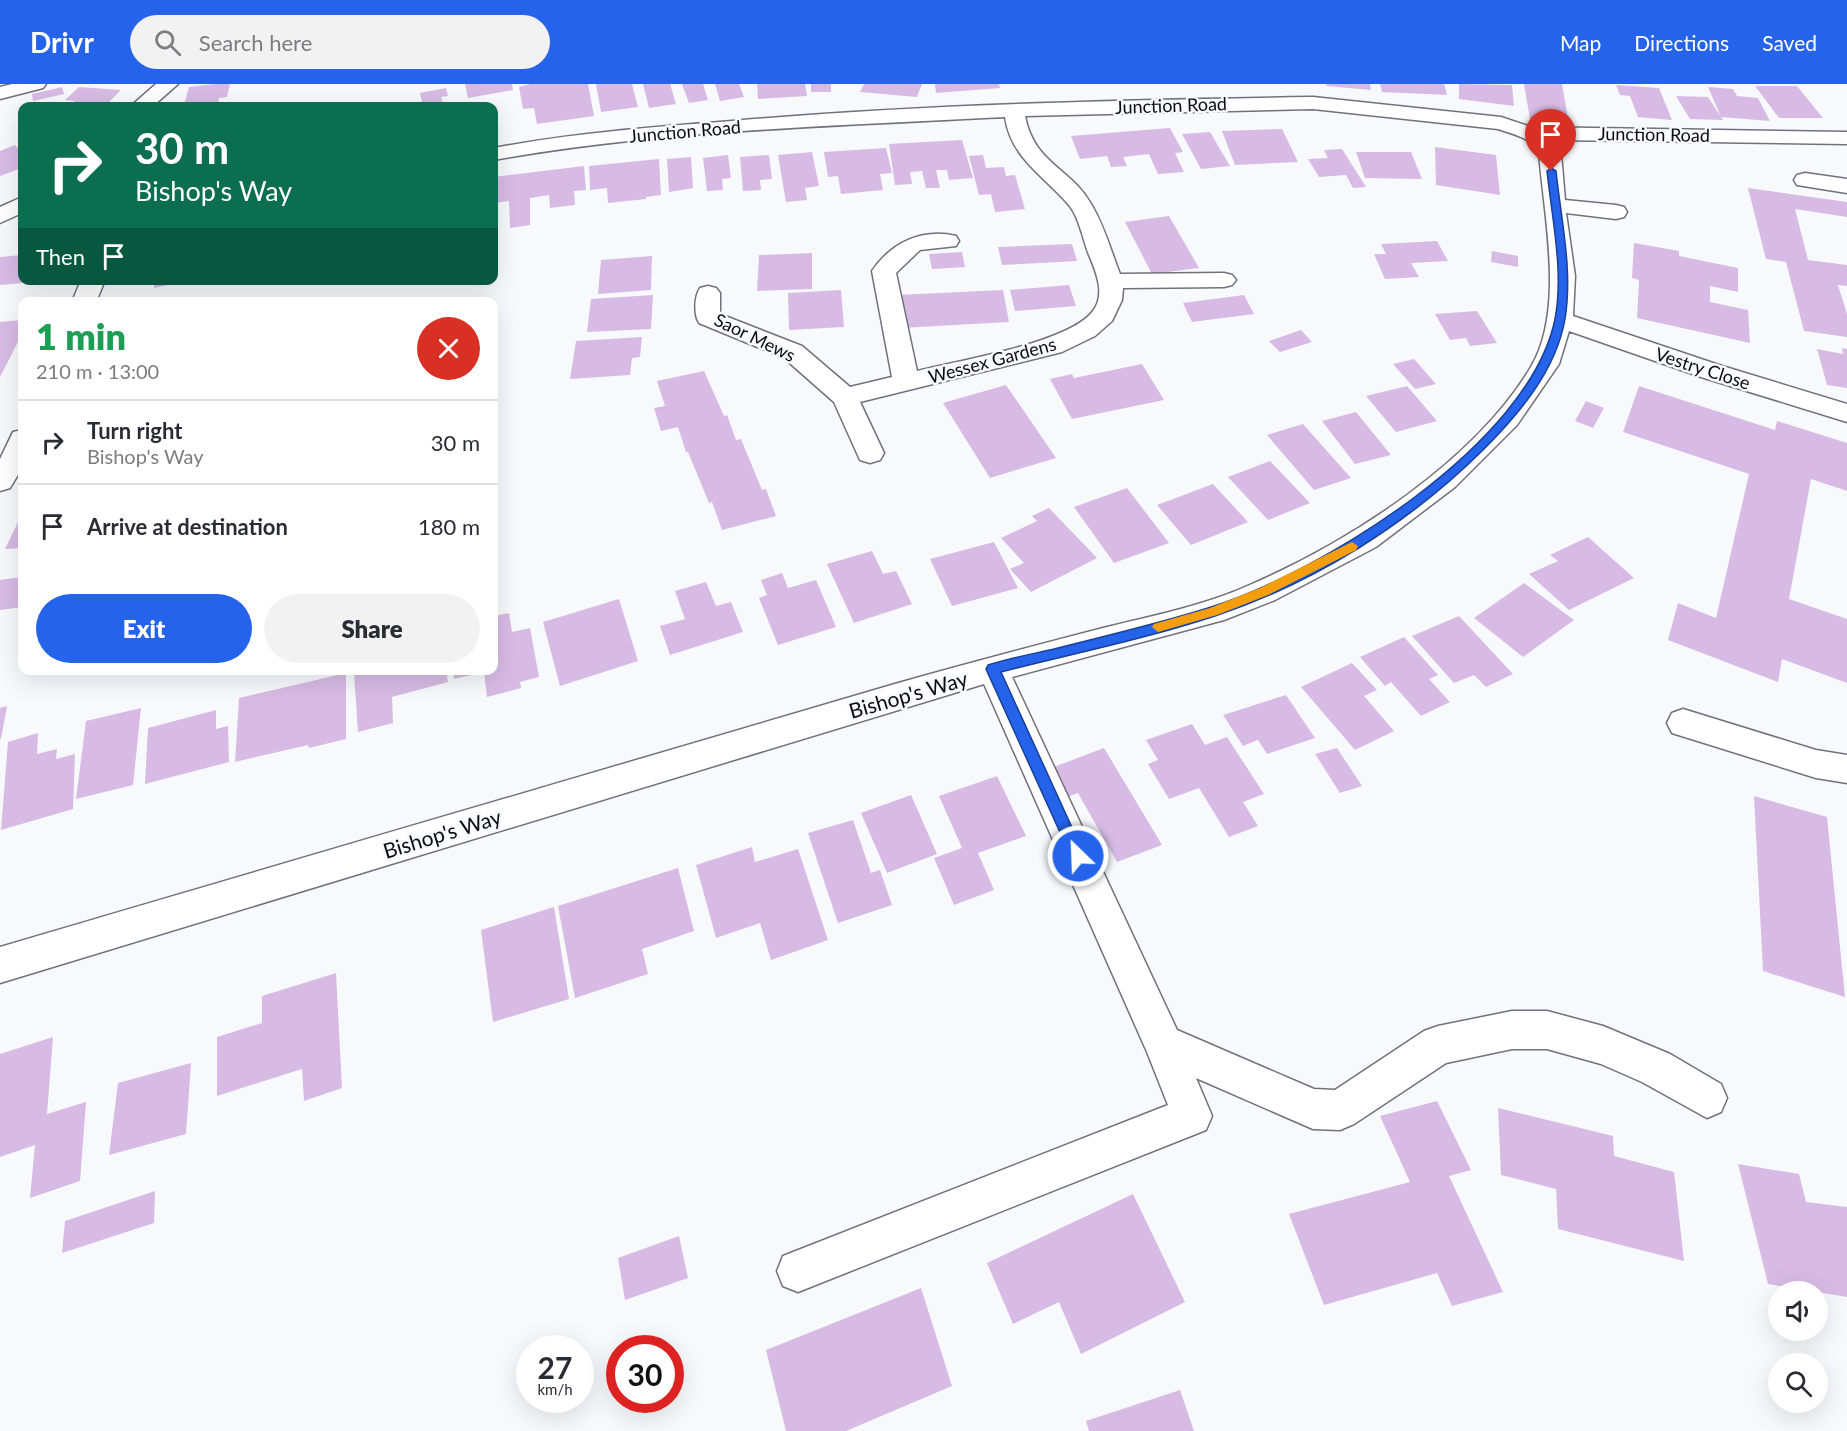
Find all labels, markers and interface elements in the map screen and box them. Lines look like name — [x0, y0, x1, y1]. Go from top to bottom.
search box — [130, 15, 550, 69]
text: Drivr — [30, 25, 94, 59]
icon: search — [151, 26, 184, 59]
text: Search here — [199, 29, 312, 56]
text: Map — [1560, 30, 1601, 55]
text: Directions — [1634, 30, 1729, 55]
text: Saved — [1762, 30, 1817, 55]
street label: Junction Road — [1115, 92, 1227, 118]
pin — [1525, 109, 1576, 171]
street label: Junction Road — [628, 115, 742, 147]
icon: arrive — [1534, 118, 1567, 151]
street label: Junction Road — [1598, 122, 1710, 146]
text: 30 m — [135, 123, 229, 173]
icon: right — [36, 126, 114, 204]
text: Bishop's Way — [135, 174, 292, 207]
icon: arrive — [97, 240, 130, 273]
text: Then — [36, 243, 85, 270]
street label: Saor Mews — [711, 308, 799, 366]
text: 1 min — [36, 314, 126, 358]
button: close — [417, 317, 480, 380]
street label: Wessex Gardens — [926, 332, 1058, 388]
street label: Vestry Close — [1653, 342, 1753, 394]
text: 210 m · 13:00 — [36, 359, 159, 383]
text: Turn right — [87, 417, 182, 444]
icon: right — [36, 426, 69, 459]
text: 30 m — [431, 429, 480, 456]
text: Bishop's Way — [87, 444, 203, 468]
icon: arrive — [36, 510, 69, 543]
text: Arrive at destination — [87, 513, 288, 540]
text: 180 m — [418, 513, 480, 540]
button: Exit — [36, 594, 252, 663]
button: Share — [264, 594, 480, 663]
street label: Bishop's Way — [846, 665, 970, 723]
street label: Bishop's Way — [380, 803, 504, 863]
position arrow — [1046, 824, 1110, 888]
map controls — [1768, 1281, 1828, 1413]
button: sound — [1768, 1281, 1828, 1341]
speed limit sign: 30 — [606, 1335, 684, 1413]
text: 27 — [538, 1349, 572, 1385]
button: search — [1768, 1353, 1828, 1413]
text: km/h — [537, 1380, 573, 1398]

